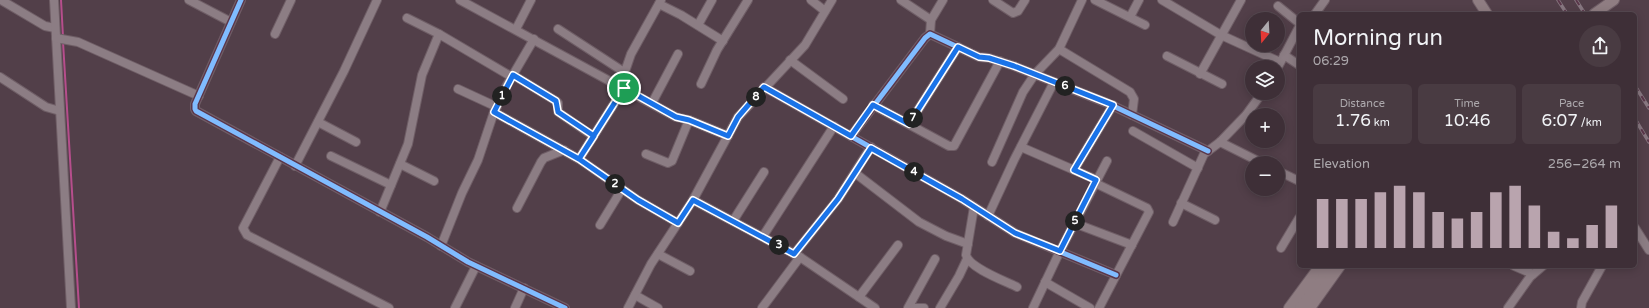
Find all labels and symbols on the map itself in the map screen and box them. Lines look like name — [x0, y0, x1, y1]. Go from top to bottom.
north arrow — [1245, 12, 1285, 52]
pin — [607, 71, 641, 105]
pin: 6 — [1055, 76, 1075, 96]
pin: 1 — [492, 86, 512, 106]
pin: 8 — [746, 87, 766, 107]
pin: 7 — [903, 108, 923, 128]
pin: 4 — [904, 162, 924, 182]
pin: 2 — [605, 174, 625, 194]
pin: 5 — [1065, 211, 1085, 231]
pin: 3 — [769, 235, 789, 255]

